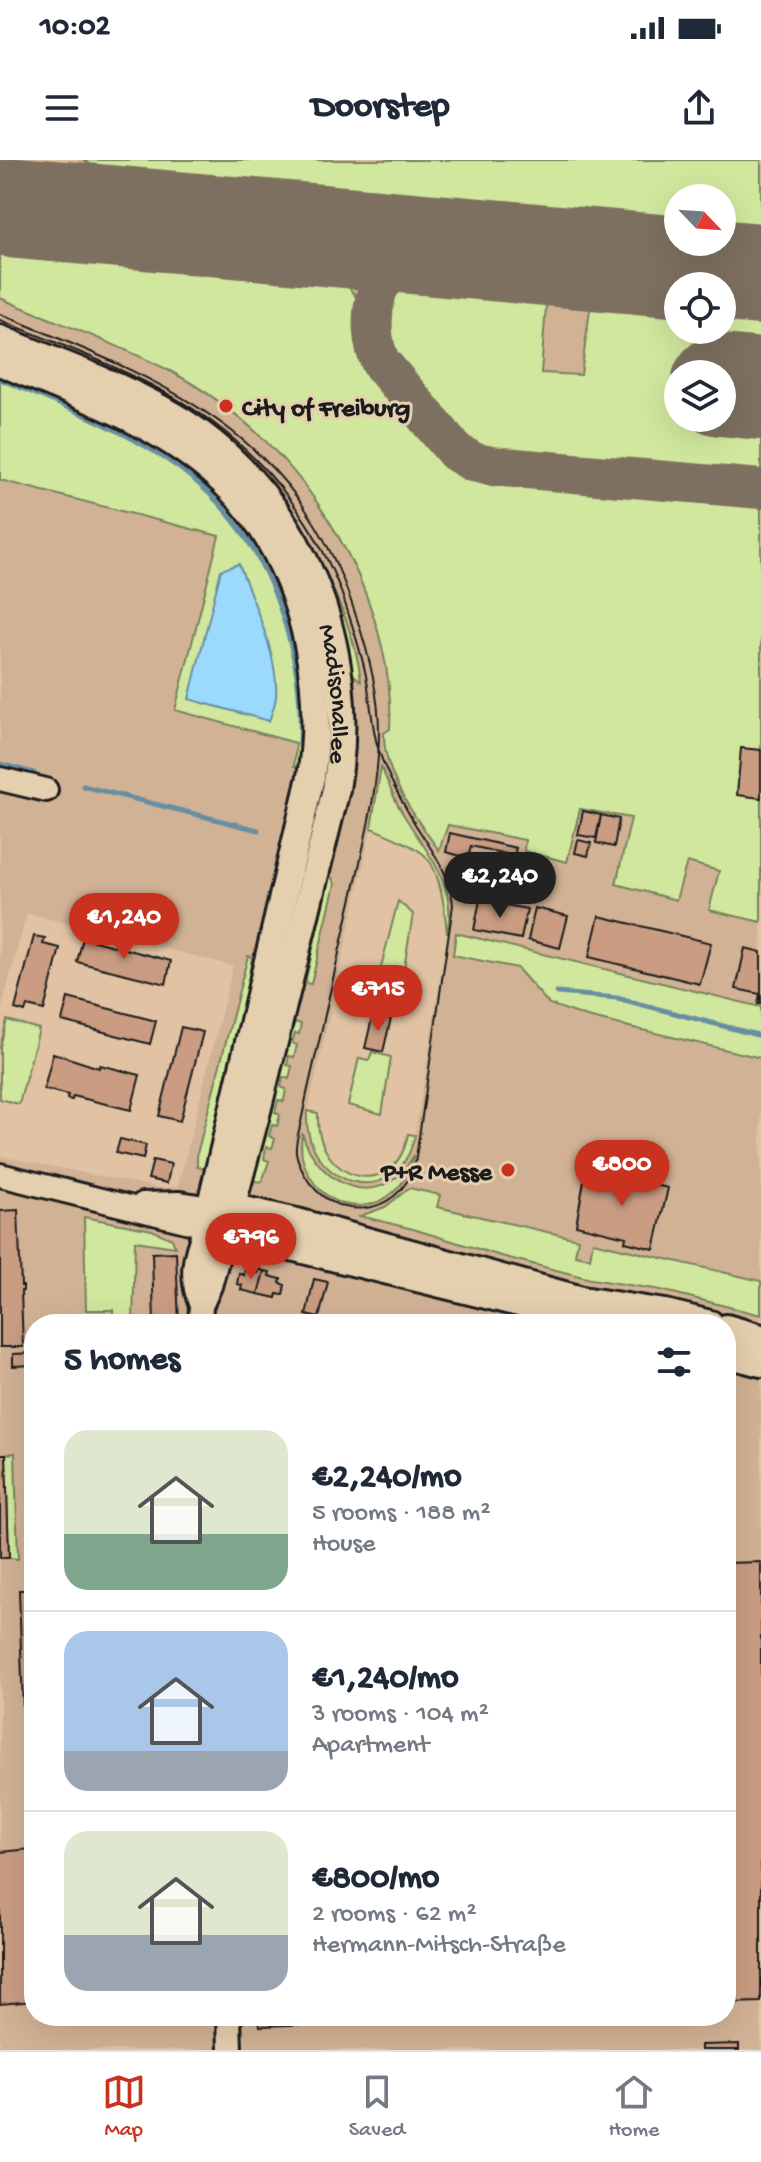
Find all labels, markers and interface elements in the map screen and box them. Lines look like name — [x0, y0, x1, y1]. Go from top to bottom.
text: 10:02 — [40, 11, 110, 46]
icon: menu — [40, 86, 84, 130]
icon: share — [677, 86, 721, 130]
text: Doorstep — [312, 87, 449, 130]
north arrow — [664, 184, 736, 256]
map controls — [664, 184, 736, 432]
button: locate — [664, 272, 736, 344]
button: layers — [664, 360, 736, 432]
place label: City of Freiburg — [242, 395, 411, 426]
marker: City of Freiburg — [217, 397, 235, 415]
street label: Madisonallee — [309, 621, 353, 766]
pin: €2,240 — [435, 852, 565, 920]
text: €2,240 — [462, 862, 538, 893]
pin: €1,240 — [59, 893, 189, 961]
text: €1,240 — [87, 903, 161, 934]
pin: €715 — [331, 965, 425, 1033]
text: €715 — [351, 975, 405, 1006]
pin: €800 — [575, 1140, 669, 1208]
text: €800 — [592, 1150, 652, 1181]
place label: P+R Messe — [379, 1159, 494, 1190]
marker: P+R Messe — [499, 1161, 517, 1179]
pin: €796 — [204, 1213, 298, 1281]
text: €796 — [223, 1223, 279, 1254]
icon: filters — [652, 1340, 696, 1384]
text: 5 homes — [64, 1342, 180, 1382]
text: €2,240/mo — [312, 1459, 462, 1499]
icon: home — [128, 1462, 224, 1558]
text: 5 rooms · 188 m² — [312, 1499, 490, 1530]
text: House — [312, 1530, 376, 1561]
text: €1,240/mo — [312, 1660, 459, 1700]
icon: home — [128, 1663, 224, 1759]
text: 3 rooms · 104 m² — [312, 1700, 489, 1731]
text: Apartment — [312, 1731, 429, 1762]
text: €800/mo — [312, 1860, 439, 1900]
icon: home — [128, 1863, 224, 1959]
text: 2 rooms · 62 m² — [312, 1900, 476, 1931]
text: Hermann-Mitsch-Straße — [312, 1931, 566, 1962]
tab: Map — [102, 2070, 146, 2144]
tab: Saved — [349, 2070, 405, 2144]
tab: Home — [608, 2070, 659, 2144]

